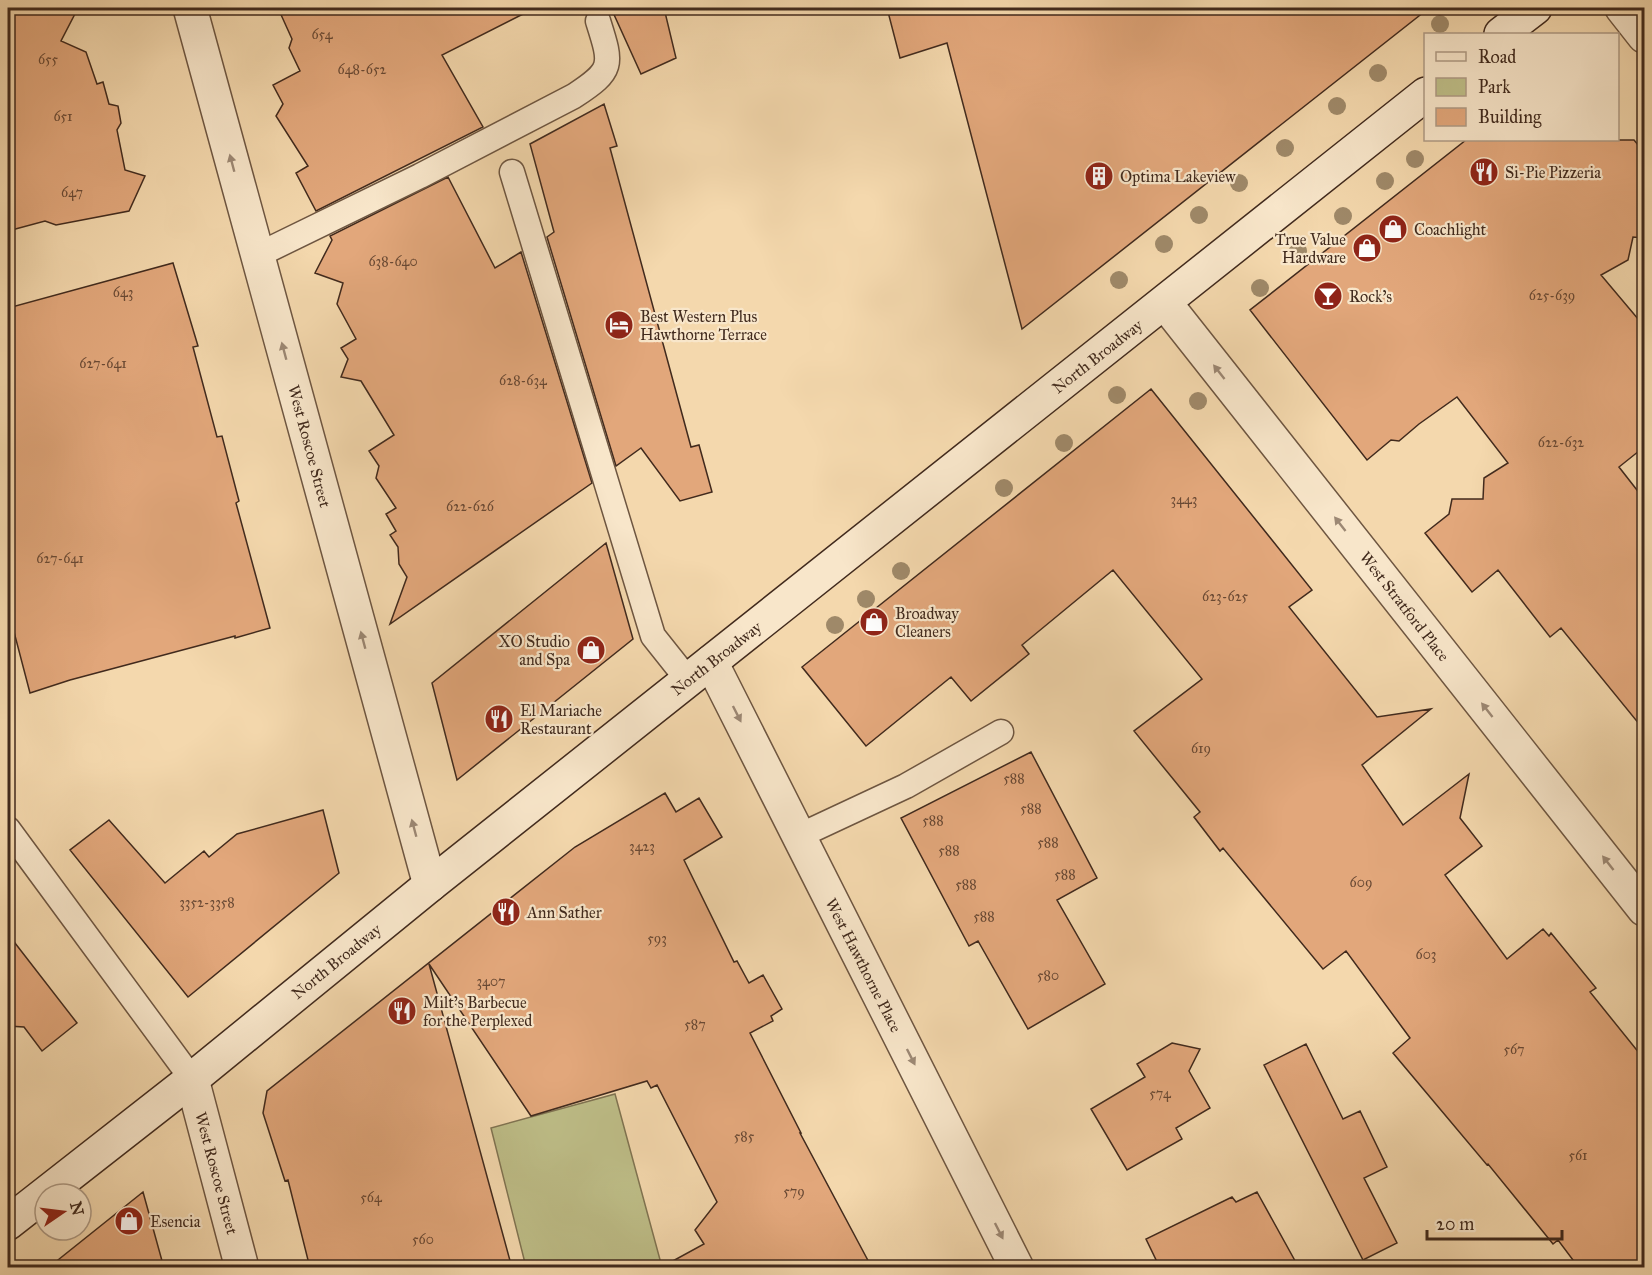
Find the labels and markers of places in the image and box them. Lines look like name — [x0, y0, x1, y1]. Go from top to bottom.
restaurant icon: Si-Pie Pizzeria — [1468, 156, 1500, 188]
building icon: Optima Lakeview — [1083, 160, 1115, 192]
place label: Si-Pie Pizzeria — [1505, 163, 1601, 182]
place label: Optima Lakeview — [1120, 167, 1236, 186]
shop icon: Coachlight — [1377, 213, 1409, 245]
place label: Coachlight — [1414, 220, 1486, 240]
place label: True Value Hardware — [1275, 230, 1346, 267]
shop icon: True Value Hardware — [1351, 232, 1383, 264]
bar icon: Rock's — [1312, 280, 1344, 312]
place label: Rock's — [1349, 287, 1392, 306]
place label: Best Western Plus Hawthorne Terrace — [640, 307, 767, 344]
hotel icon: Best Western Plus Hawthorne Terrace — [603, 309, 635, 341]
place label: Broadway Cleaners — [895, 604, 959, 641]
shop icon: Broadway Cleaners — [858, 606, 890, 638]
place label: XO Studio and Spa — [498, 632, 570, 669]
shop icon: XO Studio and Spa — [575, 634, 607, 666]
place label: El Mariache Restaurant — [520, 701, 602, 738]
restaurant icon: El Mariache Restaurant — [483, 703, 515, 735]
restaurant icon: Ann Sather — [490, 896, 522, 928]
place label: Ann Sather — [526, 903, 602, 922]
place label: Milt's Barbecue for the Perplexed — [423, 993, 532, 1030]
restaurant icon: Milt's Barbecue for the Perplexed — [386, 995, 418, 1027]
shop icon: Esencia — [113, 1205, 145, 1237]
place label: Esencia — [150, 1212, 201, 1231]

